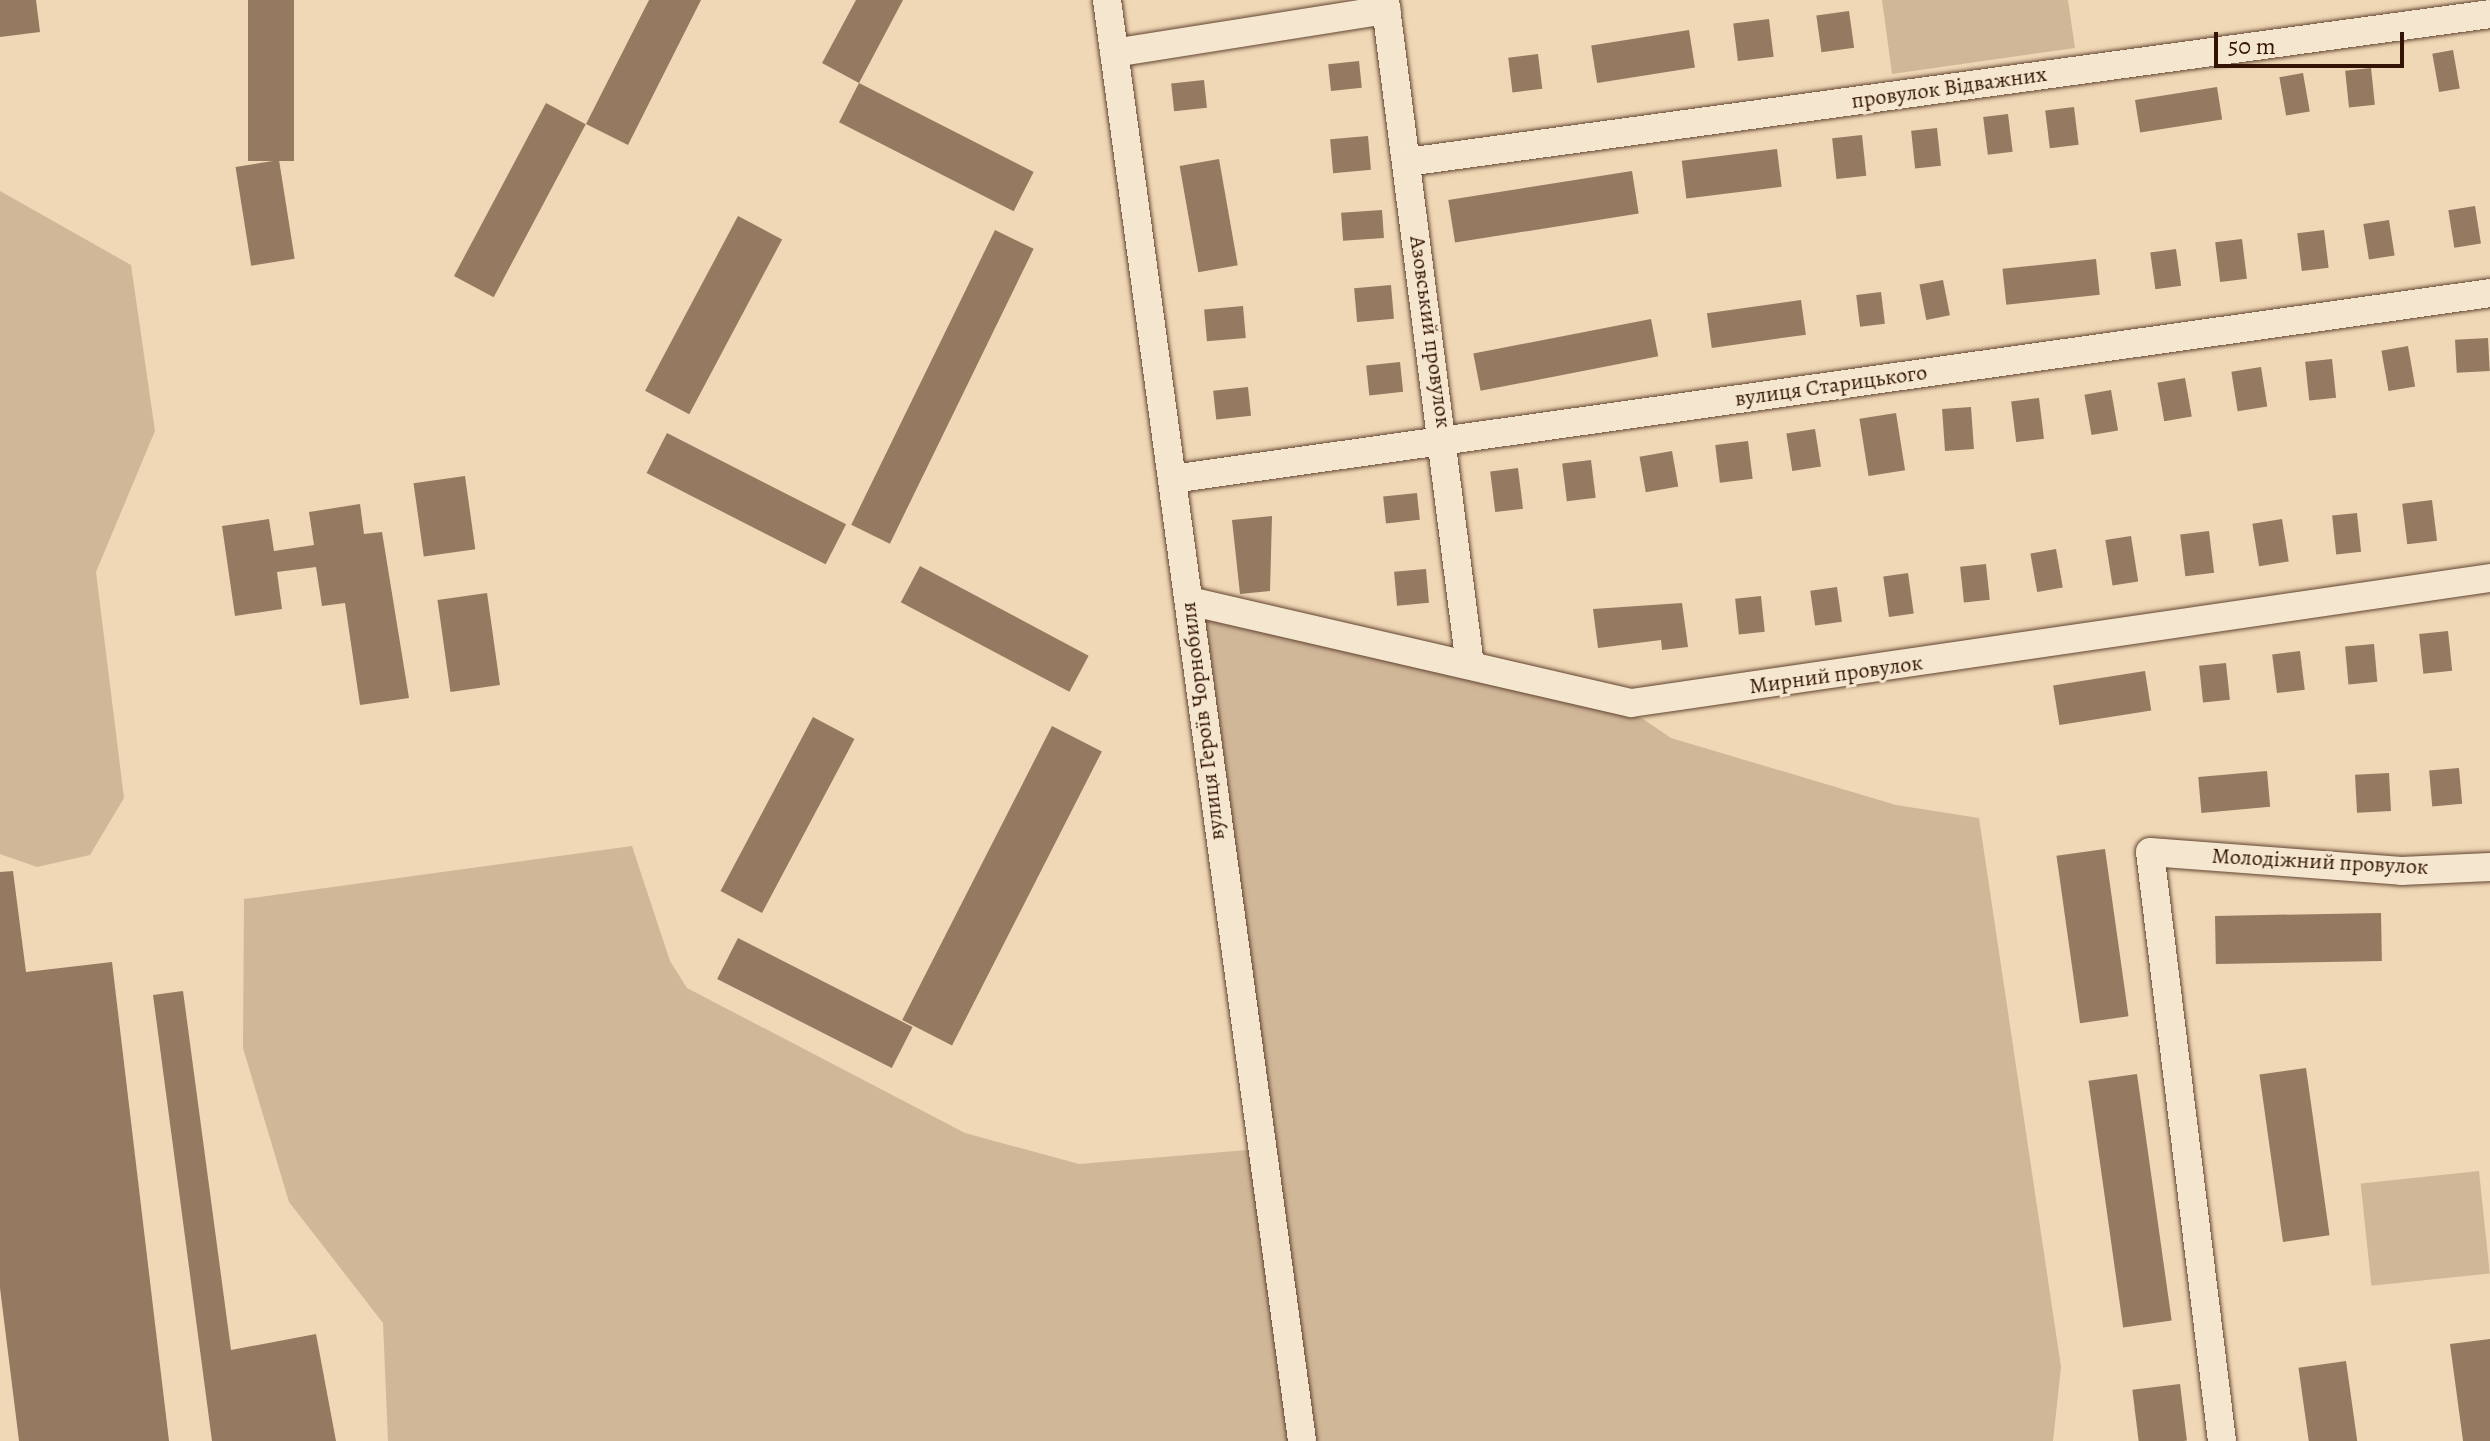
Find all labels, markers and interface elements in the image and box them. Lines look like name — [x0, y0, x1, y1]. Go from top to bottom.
scale bar — [2218, 16, 2408, 66]
text: 50 m — [2228, 30, 2276, 62]
street label: провулок Відважних — [1850, 61, 2048, 115]
street label: Азовський провулок — [1403, 234, 1457, 430]
street label: вулиця Старицького — [1733, 359, 1929, 413]
street label: вулиця Героїв Чорнобиля — [1175, 600, 1231, 842]
street label: Мирний провулок — [1748, 650, 1924, 700]
street label: Молодіжний провулок — [2211, 843, 2429, 881]

